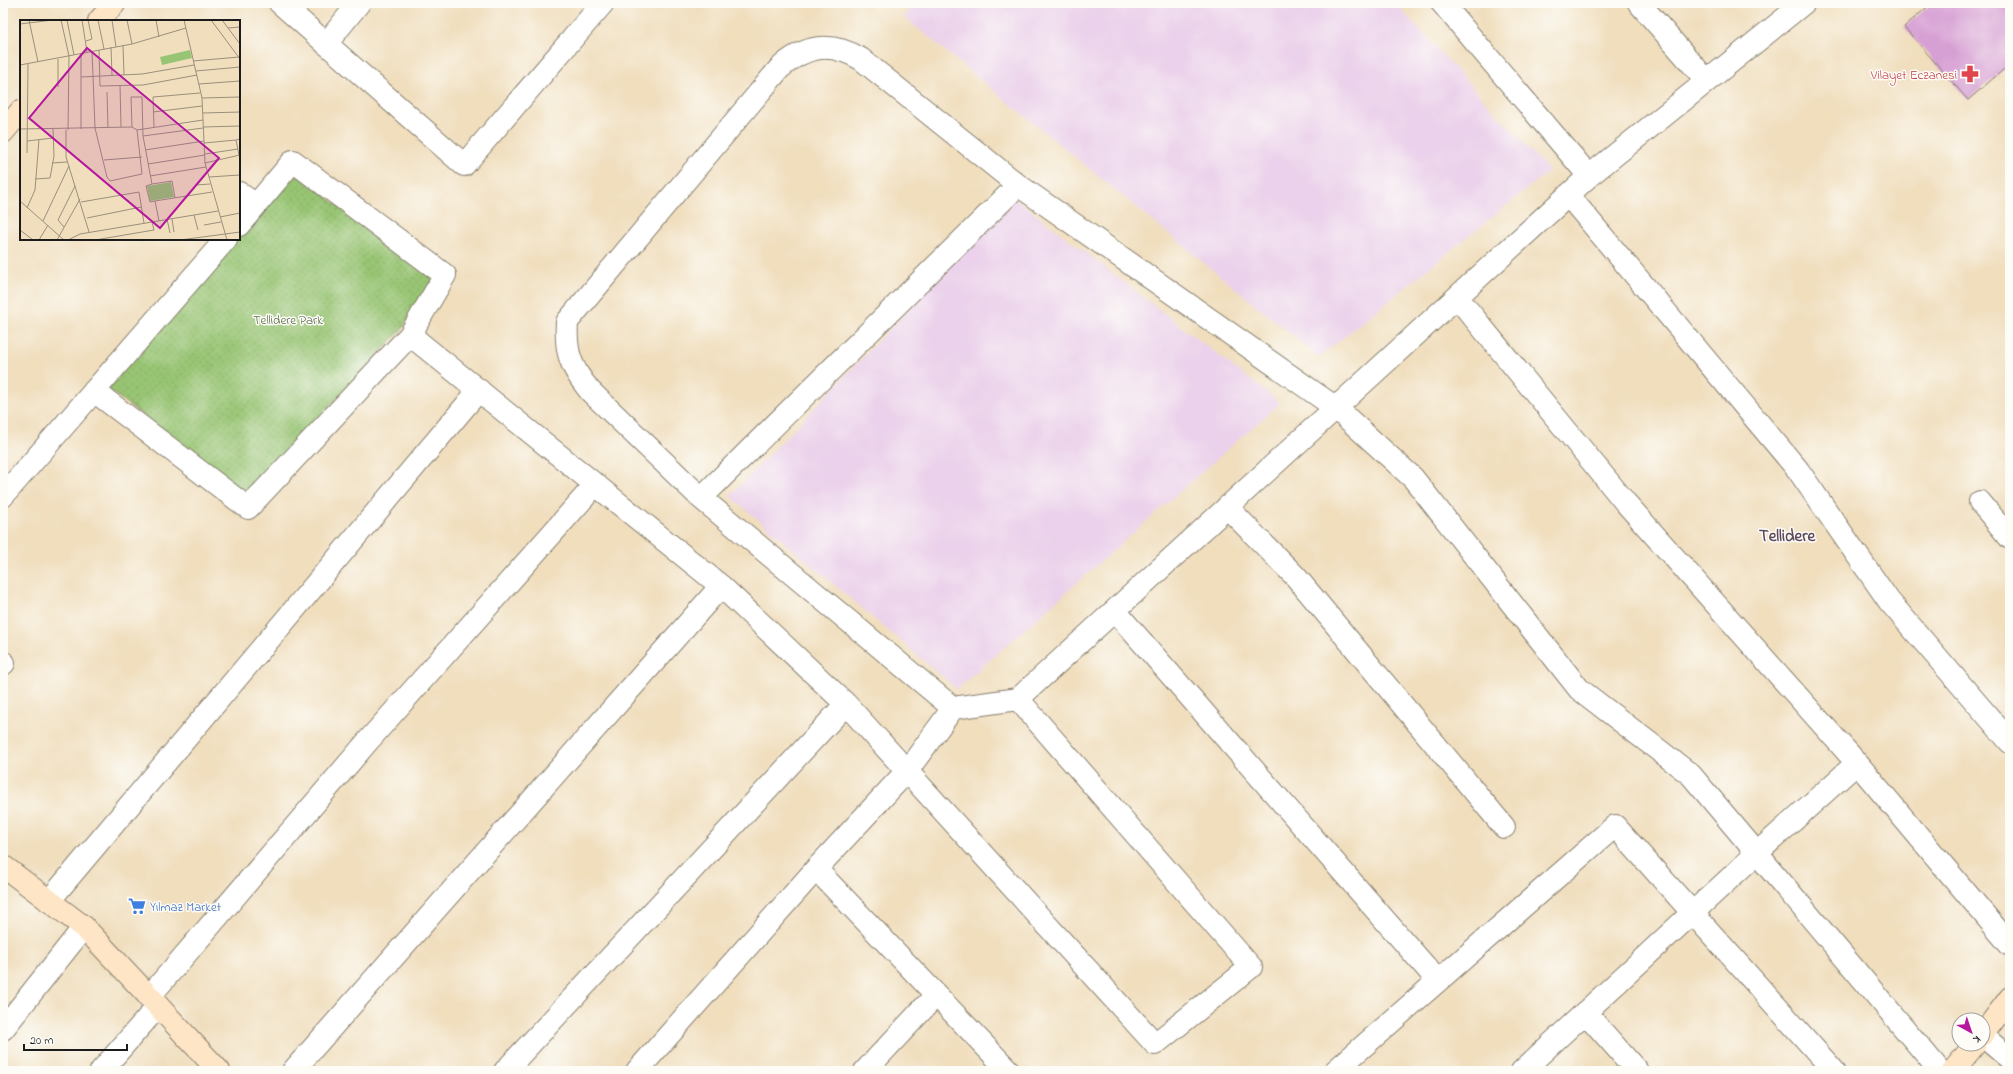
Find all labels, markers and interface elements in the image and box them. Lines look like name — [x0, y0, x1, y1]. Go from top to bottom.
inset map — [20, 20, 240, 240]
pharmacy icon: Vilayet Eczanesi — [1960, 64, 1980, 84]
place label: Vilayet Eczanesi — [1870, 66, 1957, 86]
park label: Tellidere Park — [253, 311, 323, 330]
district label: Tellidere — [1759, 524, 1816, 549]
supermarket icon: Yılmaz Market — [127, 896, 147, 916]
place label: Yılmaz Market — [150, 898, 222, 917]
north arrow — [1951, 1012, 1991, 1052]
scale bar — [24, 1026, 127, 1052]
text: K — [1969, 1031, 1984, 1047]
text: 20 m — [30, 1032, 53, 1050]

